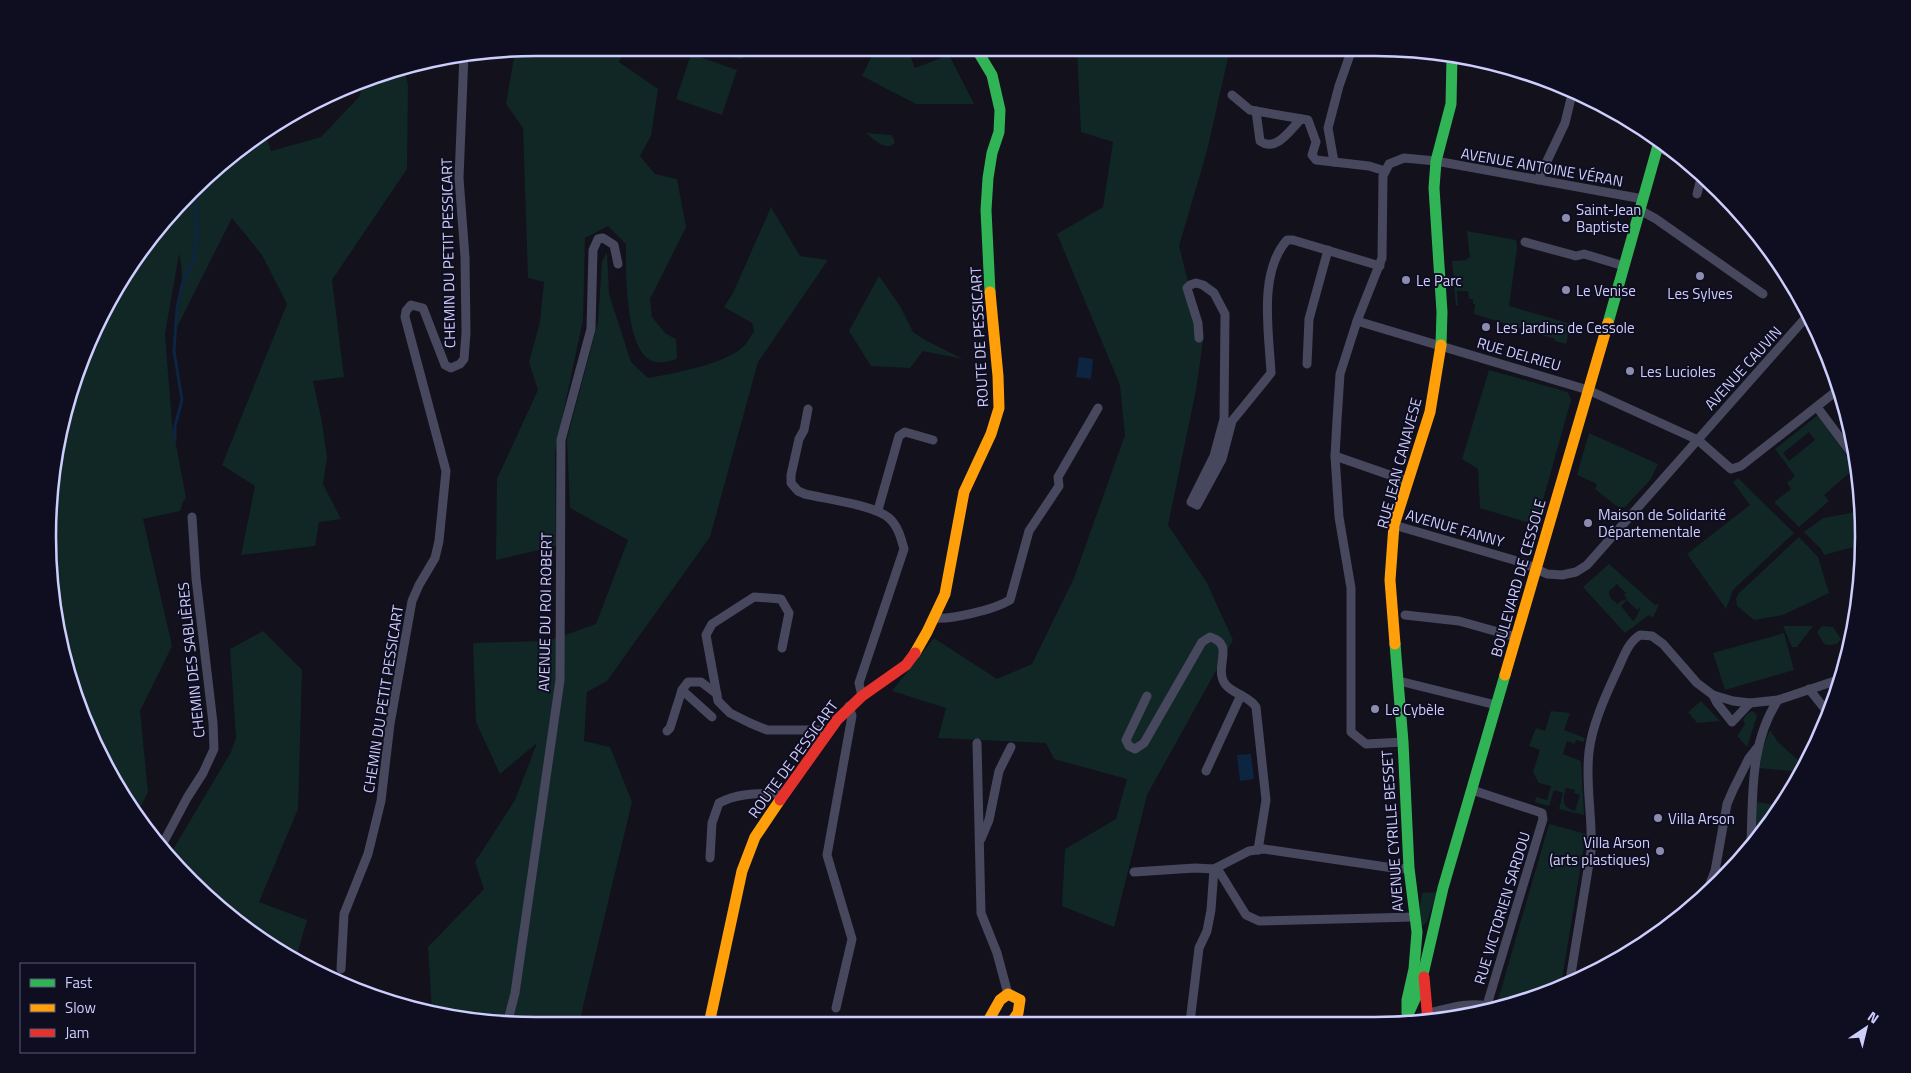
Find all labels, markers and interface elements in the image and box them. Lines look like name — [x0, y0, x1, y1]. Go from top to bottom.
street label: AVENUE ANTOINE VÉRAN — [1459, 141, 1625, 193]
street label: CHEMIN DU PETIT PESSICART — [435, 158, 461, 348]
place label: Saint-Jean Baptiste — [1576, 198, 1641, 238]
marker: Saint-Jean Baptiste — [1560, 212, 1572, 224]
street label: ROUTE DE PESSICART — [964, 266, 994, 408]
place label: Le Parc — [1416, 269, 1462, 292]
marker: Les Sylves — [1694, 270, 1706, 282]
marker: Le Parc — [1400, 274, 1412, 286]
place label: Le Venise — [1576, 279, 1636, 302]
place label: Les Sylves — [1667, 282, 1733, 305]
marker: Le Venise — [1560, 284, 1572, 296]
place label: Les Jardins de Cessole — [1496, 316, 1635, 339]
marker: Les Jardins de Cessole — [1480, 321, 1492, 333]
street label: AVENUE CAUVIN — [1699, 321, 1787, 415]
street label: RUE DELRIEU — [1474, 331, 1564, 377]
place label: Les Lucioles — [1640, 360, 1716, 383]
marker: Les Lucioles — [1624, 365, 1636, 377]
street label: RUE JEAN CANAVESE — [1370, 395, 1428, 531]
street label: BOULEVARD DE CESSOLE — [1484, 496, 1552, 660]
street label: AVENUE FANNY — [1403, 503, 1507, 553]
place label: Maison de Solidarité Départementale — [1598, 503, 1726, 543]
marker: Maison de Solidarité Départementale — [1582, 517, 1594, 529]
street label: AVENUE DU ROI ROBERT — [532, 532, 558, 692]
street label: CHEMIN DES SABLIÈRES — [171, 581, 211, 739]
street label: CHEMIN DU PETIT PESSICART — [357, 603, 409, 795]
street label: ROUTE DE PESSICART — [742, 695, 844, 823]
place label: Le Cybèle — [1385, 698, 1445, 721]
marker: Le Cybèle — [1369, 703, 1381, 715]
street label: AVENUE CYRILLE BESSET — [1375, 749, 1409, 913]
place label: Villa Arson — [1668, 807, 1735, 830]
marker: Villa Arson — [1652, 812, 1664, 824]
street label: RUE VICTORIEN SARDOU — [1468, 829, 1536, 987]
place label: Villa Arson (arts plastiques) — [1549, 831, 1650, 871]
marker: Villa Arson (arts plastiques) — [1654, 845, 1666, 857]
legend — [20, 963, 195, 1053]
text: Fast — [65, 971, 93, 994]
text: Slow — [65, 996, 96, 1019]
north arrow — [1841, 1003, 1891, 1053]
text: N — [1864, 1006, 1884, 1028]
text: Jam — [65, 1021, 89, 1044]

